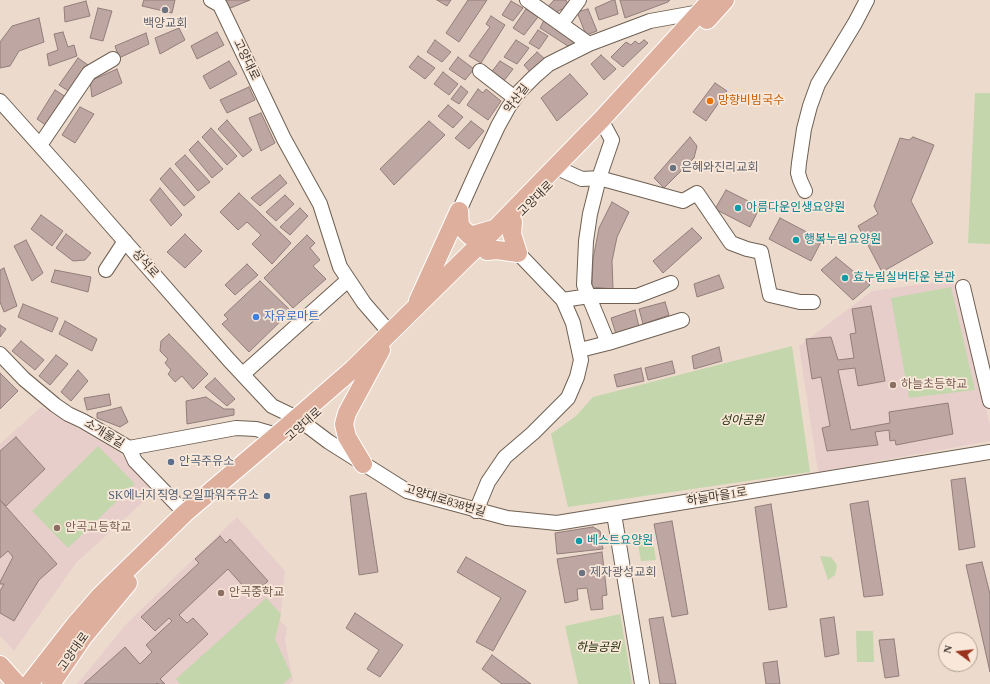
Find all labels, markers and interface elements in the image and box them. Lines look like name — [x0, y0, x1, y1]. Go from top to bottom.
marker: 백양교회 — [160, 5, 170, 15]
place label: 백양교회 — [143, 17, 187, 31]
street label: 고양대로 — [230, 37, 262, 83]
street label: 약산길 — [501, 81, 533, 117]
place label: 망향비빔국수 — [718, 94, 784, 108]
marker: 망향비빔국수 — [705, 96, 715, 106]
place label: 은혜와진리교회 — [681, 161, 758, 175]
marker: 은혜와진리교회 — [668, 163, 678, 173]
street label: 고양대로 — [515, 178, 557, 220]
place label: 아름다운인생요양원 — [746, 201, 845, 215]
marker: 아름다운인생요양원 — [733, 203, 743, 213]
place label: 행복누림요양원 — [804, 233, 881, 247]
marker: 행복누림요양원 — [791, 235, 801, 245]
street label: 성석로 — [129, 247, 161, 281]
place label: 효누림실버타운 본관 — [853, 271, 955, 285]
marker: 효누림실버타운 본관 — [840, 273, 850, 283]
place label: 자유로마트 — [264, 310, 319, 324]
marker: 자유로마트 — [251, 312, 261, 322]
place label: 하늘초등학교 — [901, 378, 967, 392]
marker: 하늘초등학교 — [888, 380, 898, 390]
street label: 고양대로 — [283, 405, 325, 445]
park label: 성아공원 — [720, 414, 764, 428]
street label: 소개울길 — [81, 416, 127, 452]
place label: 안곡주유소 — [179, 455, 234, 469]
marker: 안곡주유소 — [166, 457, 176, 467]
street label: 고양대로838번길 — [403, 482, 487, 520]
street label: 하늘마을1로 — [686, 485, 748, 509]
place label: SK에너지직영 오일파워주유소 — [108, 489, 259, 503]
marker: SK에너지직영 오일파워주유소 — [262, 491, 272, 501]
place label: 안곡고등학교 — [65, 521, 131, 535]
marker: 안곡고등학교 — [52, 523, 62, 533]
place label: 베스트요양원 — [587, 534, 653, 548]
marker: 베스트요양원 — [574, 536, 584, 546]
place label: 제자광성교회 — [590, 566, 656, 580]
marker: 제자광성교회 — [577, 568, 587, 578]
place label: 안곡중학교 — [229, 586, 284, 600]
marker: 안곡중학교 — [216, 588, 226, 598]
street label: 고양대로 — [55, 630, 93, 674]
north arrow — [938, 632, 978, 672]
park label: 하늘공원 — [576, 641, 620, 655]
text: N — [941, 644, 954, 655]

